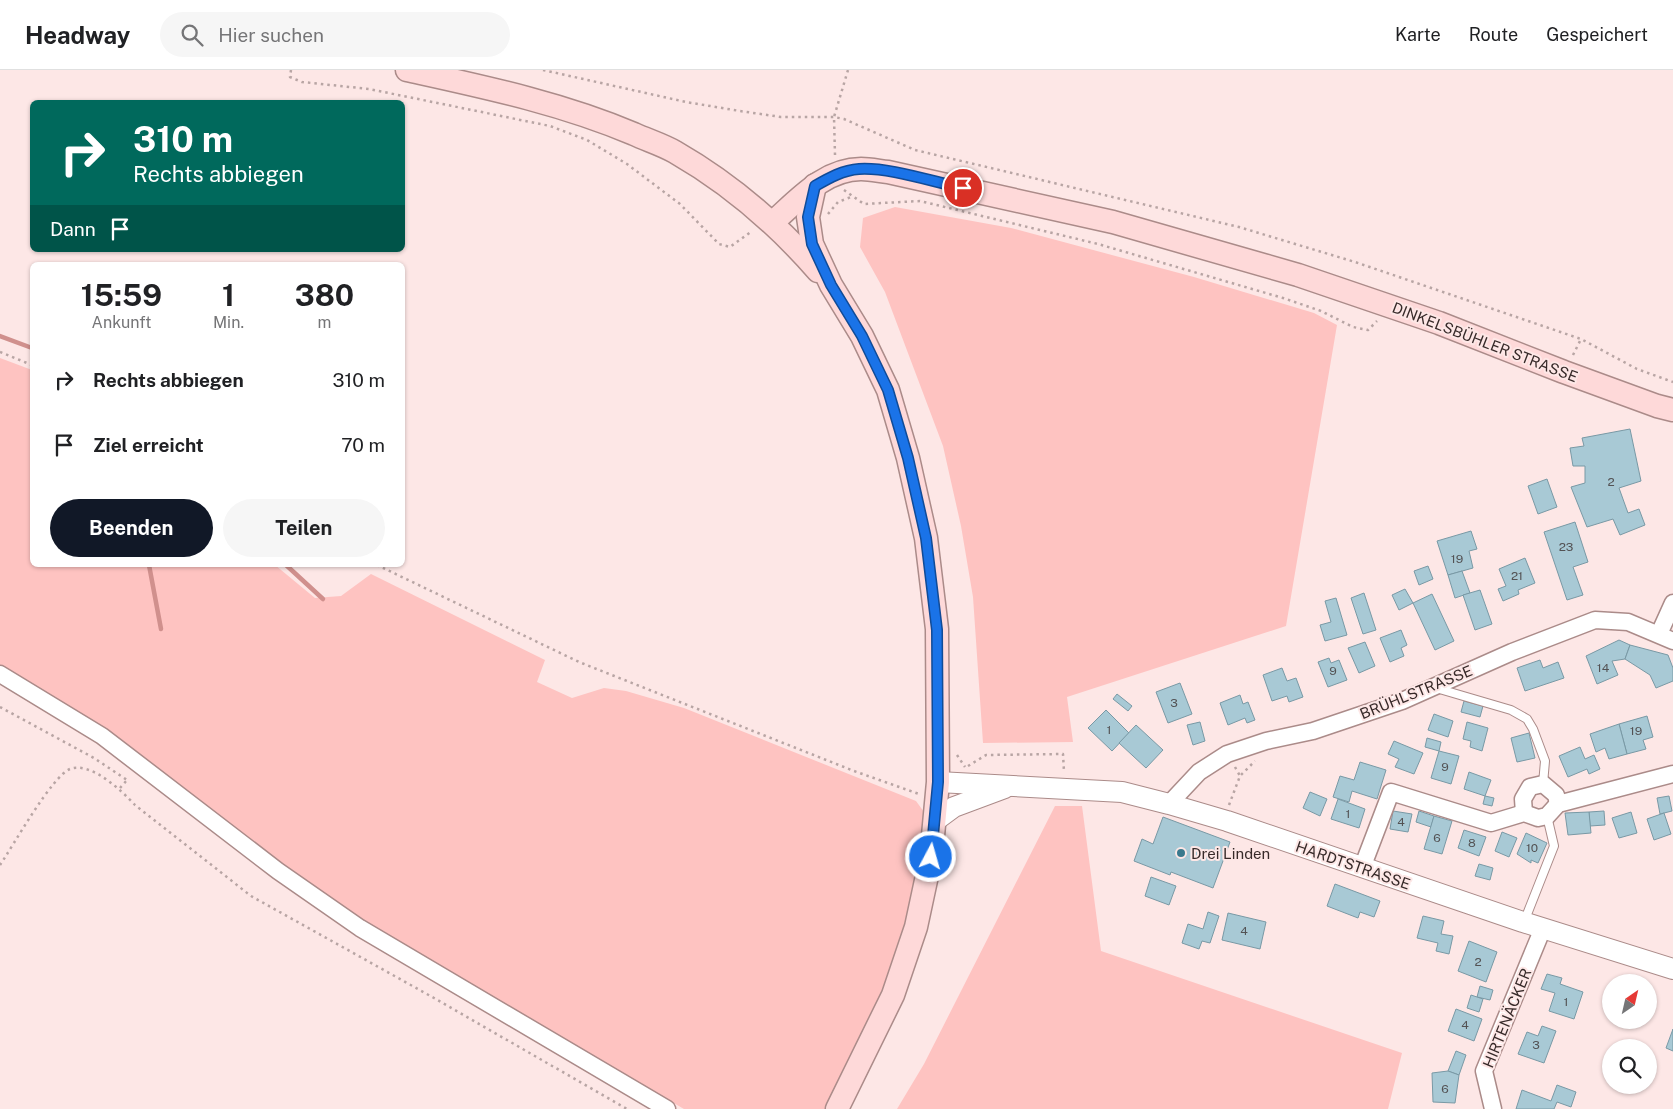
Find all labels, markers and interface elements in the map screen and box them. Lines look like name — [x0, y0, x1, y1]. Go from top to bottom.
search box — [160, 12, 510, 57]
text: Headway — [25, 21, 130, 49]
icon: search — [178, 21, 206, 49]
text: Hier suchen — [218, 24, 324, 46]
text: Karte — [1395, 24, 1441, 45]
text: Route — [1469, 24, 1518, 45]
text: Gespeichert — [1546, 24, 1648, 45]
text: 310 m — [133, 119, 233, 160]
icon: right — [50, 120, 115, 185]
text: Rechts abbiegen — [133, 161, 304, 187]
pin — [942, 167, 984, 209]
icon: arrive — [949, 174, 977, 202]
icon: arrive — [106, 215, 134, 243]
text: Dann — [50, 218, 96, 240]
text: 15:59 — [81, 277, 162, 313]
text: 1 — [222, 277, 235, 313]
text: 380 — [295, 277, 354, 313]
street label: DINKELSBÜHLER STRASSE — [1390, 298, 1580, 385]
text: Ankunft — [92, 313, 151, 332]
text: Min. — [213, 313, 244, 332]
text: m — [318, 313, 331, 332]
icon: right — [50, 366, 78, 394]
text: Rechts abbiegen — [93, 369, 244, 391]
text: 310 m — [333, 369, 385, 391]
icon: arrive — [50, 431, 78, 459]
text: Ziel erreicht — [93, 434, 204, 456]
text: 70 m — [341, 434, 385, 456]
house number: 2 — [1607, 475, 1615, 489]
button: Beenden — [50, 499, 213, 557]
button: Teilen — [223, 499, 385, 557]
house number: 23 — [1559, 540, 1573, 554]
house number: 19 — [1451, 552, 1463, 566]
house number: 21 — [1511, 569, 1523, 583]
street label: BRÜHLSTRASSE — [1357, 661, 1475, 722]
house number: 14 — [1597, 661, 1610, 675]
house number: 9 — [1329, 664, 1337, 678]
house number: 3 — [1170, 696, 1178, 710]
house number: 1 — [1107, 723, 1111, 737]
house number: 19 — [1630, 724, 1642, 738]
house number: 9 — [1441, 760, 1449, 774]
house number: 1 — [1346, 807, 1350, 821]
house number: 4 — [1397, 815, 1405, 829]
position arrow — [904, 830, 956, 882]
house number: 6 — [1433, 831, 1441, 845]
house number: 8 — [1468, 836, 1476, 850]
street label: HARDTSTRASSE — [1293, 837, 1413, 893]
house number: 10 — [1526, 841, 1538, 855]
place label: Drei Linden — [1191, 845, 1270, 862]
marker: Drei Linden — [1175, 847, 1187, 859]
house number: 4 — [1240, 924, 1248, 938]
house number: 2 — [1474, 955, 1482, 969]
street label: HIRTENÄCKER — [1478, 965, 1535, 1070]
north arrow — [1602, 974, 1658, 1029]
map controls — [1602, 974, 1657, 1094]
house number: 1 — [1564, 995, 1568, 1009]
house number: 4 — [1461, 1018, 1469, 1032]
house number: 3 — [1532, 1038, 1540, 1052]
button: search — [1602, 1039, 1657, 1094]
house number: 6 — [1441, 1082, 1449, 1096]

